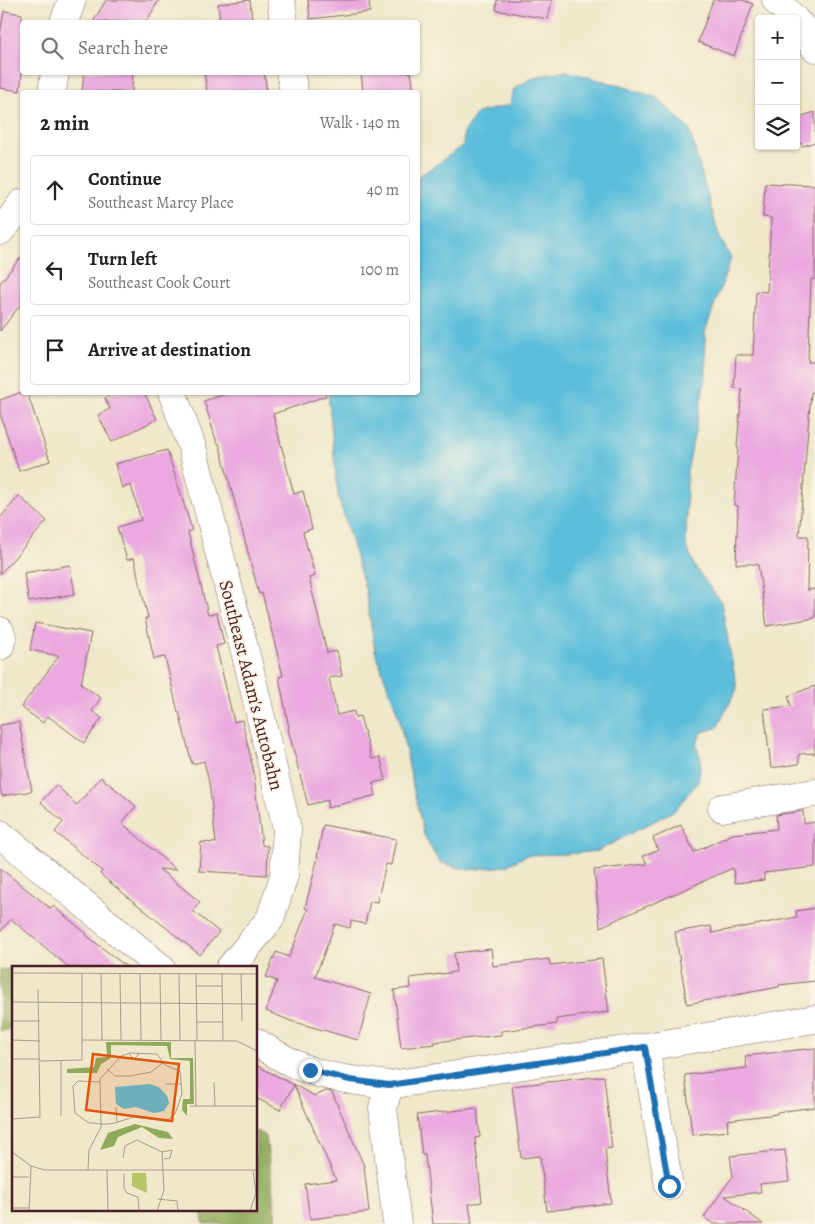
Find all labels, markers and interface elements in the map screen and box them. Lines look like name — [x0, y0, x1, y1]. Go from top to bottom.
map controls — [755, 15, 800, 150]
button: + — [755, 15, 800, 60]
search box — [20, 20, 420, 75]
icon: search — [38, 34, 66, 62]
text: Search here — [78, 35, 168, 61]
button: − — [755, 60, 800, 105]
button: layers — [755, 105, 800, 150]
text: 2 min — [40, 109, 89, 137]
text: Walk · 140 m — [320, 112, 400, 134]
text: Continue — [88, 166, 162, 192]
icon: ahead — [41, 176, 69, 204]
text: 40 m — [367, 179, 399, 201]
text: Southeast Marcy Place — [88, 192, 234, 214]
text: Turn left — [88, 246, 157, 272]
icon: left — [41, 256, 69, 284]
text: 100 m — [360, 259, 399, 281]
text: Southeast Cook Court — [88, 272, 231, 294]
icon: arrive — [41, 336, 69, 364]
text: Arrive at destination — [88, 337, 251, 363]
street label: Southeast Adam's Autobahn — [212, 578, 290, 793]
inset map — [12, 966, 258, 1212]
route end — [299, 1059, 322, 1082]
route start — [658, 1175, 681, 1198]

